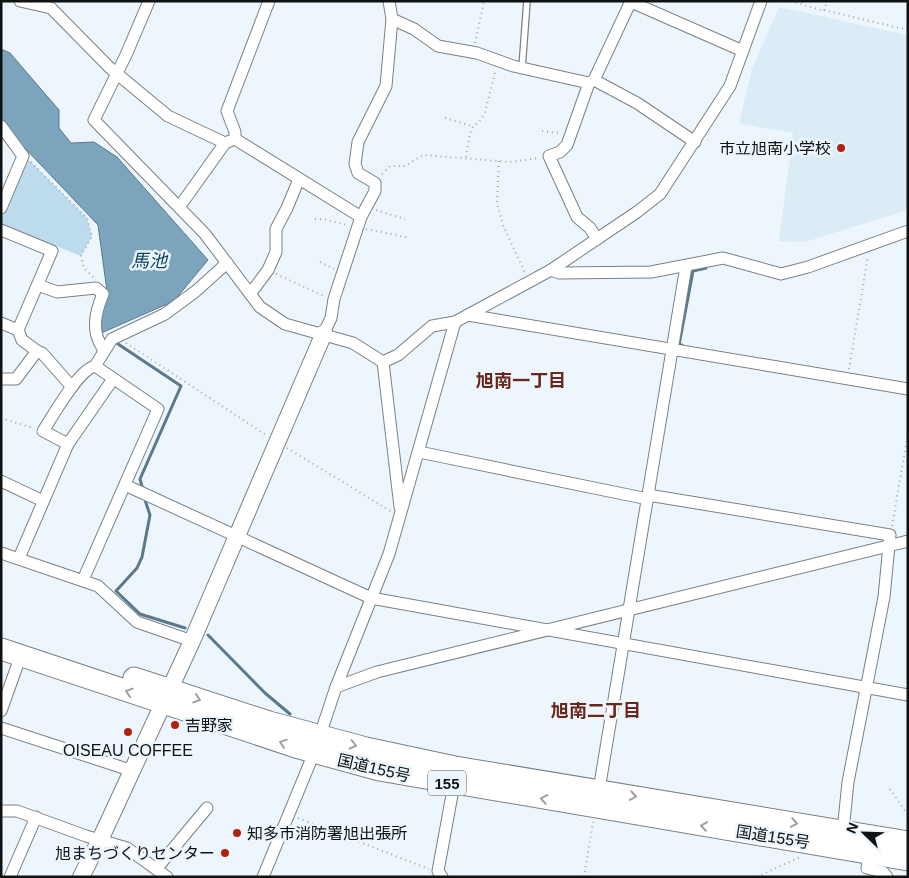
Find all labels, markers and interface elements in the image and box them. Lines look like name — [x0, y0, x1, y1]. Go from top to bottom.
place label: 市立旭南小学校 — [719, 140, 831, 157]
marker: 市立旭南小学校 — [835, 142, 847, 154]
water label: 馬池 — [131, 251, 169, 271]
district label: 旭南一丁目 — [476, 371, 566, 391]
one-way arrow — [125, 688, 133, 698]
one-way arrow — [193, 693, 201, 703]
district label: 旭南二丁目 — [551, 701, 641, 721]
place label: 吉野家 — [185, 717, 233, 734]
marker: 吉野家 — [169, 719, 181, 731]
marker: OISEAU COFFEE — [122, 726, 134, 738]
one-way arrow — [279, 739, 288, 749]
one-way arrow — [349, 739, 358, 750]
place label: OISEAU COFFEE — [63, 742, 193, 759]
street label: 国道155号 — [336, 751, 412, 785]
road number: 155 — [428, 770, 466, 796]
one-way arrow — [629, 790, 638, 800]
one-way arrow — [540, 795, 548, 805]
north arrow — [839, 808, 889, 858]
one-way arrow — [789, 817, 798, 827]
text: N — [843, 820, 861, 836]
one-way arrow — [700, 821, 708, 832]
street label: 国道155号 — [735, 823, 811, 851]
place label: 知多市消防署旭出張所 — [247, 825, 407, 842]
marker: 知多市消防署旭出張所 — [231, 827, 243, 839]
place label: 旭まちづくりセンター — [55, 845, 215, 862]
marker: 旭まちづくりセンター — [219, 847, 231, 859]

